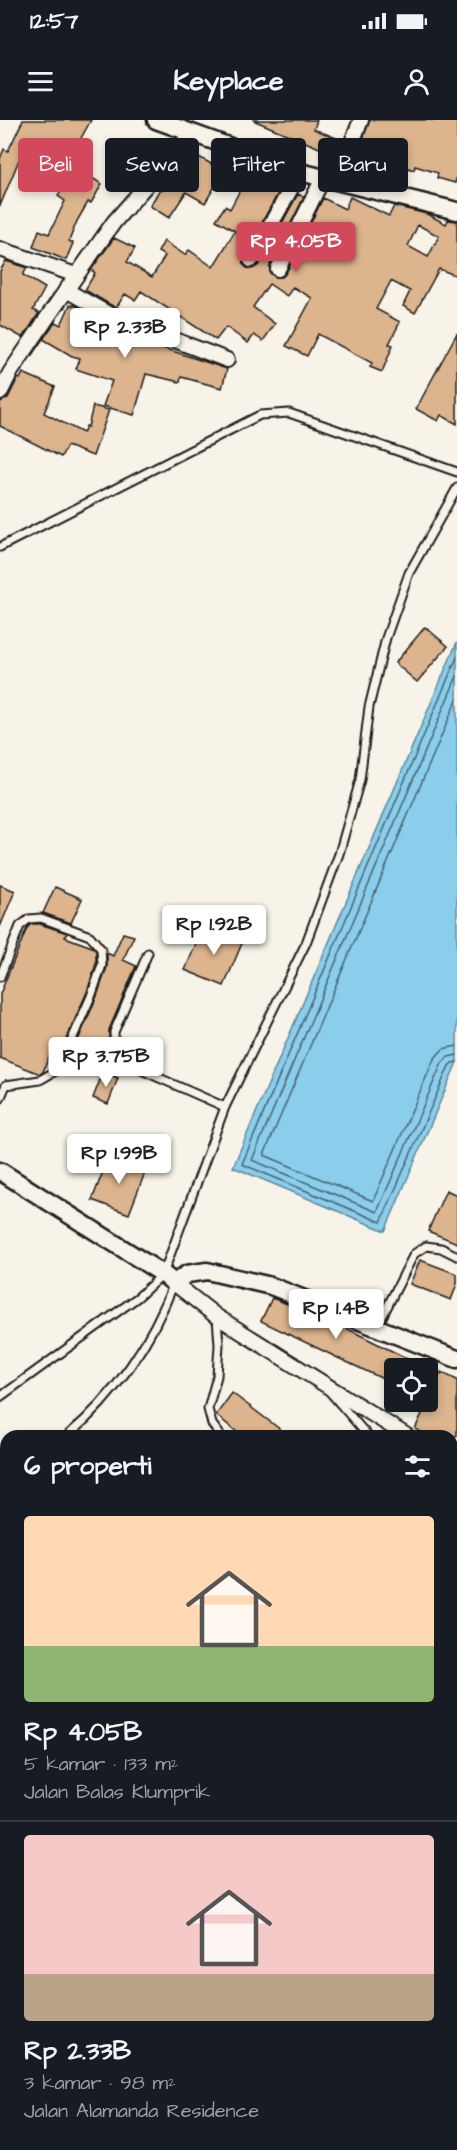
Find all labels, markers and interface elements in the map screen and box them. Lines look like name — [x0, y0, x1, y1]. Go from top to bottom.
text: 12:57 — [30, 6, 78, 37]
text: Keyplace — [173, 62, 284, 100]
icon: menu — [24, 65, 57, 98]
icon: person — [400, 65, 433, 98]
chip: Beli — [18, 138, 93, 192]
chip: Sewa — [105, 138, 199, 192]
chip: Filter — [211, 138, 306, 192]
chip: Baru — [318, 138, 408, 192]
pin: Rp 4.05B — [234, 222, 358, 273]
text: Rp 4.05B — [251, 227, 341, 255]
pin: Rp 2.33B — [63, 308, 187, 359]
text: Rp 2.33B — [84, 313, 166, 341]
pin: Rp 1.92B — [152, 905, 276, 956]
text: Rp 1.92B — [176, 910, 252, 938]
pin: Rp 3.75B — [44, 1037, 168, 1088]
text: Rp 3.75B — [62, 1042, 150, 1070]
pin: Rp 1.99B — [57, 1134, 181, 1185]
text: Rp 1.99B — [81, 1139, 157, 1167]
pin: Rp 1.4B — [281, 1289, 391, 1340]
text: Rp 1.4B — [303, 1294, 369, 1322]
map controls — [384, 1358, 438, 1412]
button: locate — [384, 1358, 438, 1412]
text: 6 properti — [24, 1448, 152, 1484]
icon: filters — [401, 1450, 434, 1483]
icon: home — [175, 1555, 283, 1663]
text: Rp 4.05B — [24, 1714, 142, 1750]
text: 5 kamar · 133 m² — [24, 1750, 178, 1778]
text: Jalan Balas Klumprik — [24, 1778, 210, 1806]
icon: home — [175, 1874, 283, 1982]
text: Rp 2.33B — [24, 2033, 131, 2069]
text: 3 kamar · 98 m² — [24, 2069, 176, 2097]
text: Jalan Alamanda Residence — [24, 2097, 259, 2125]

